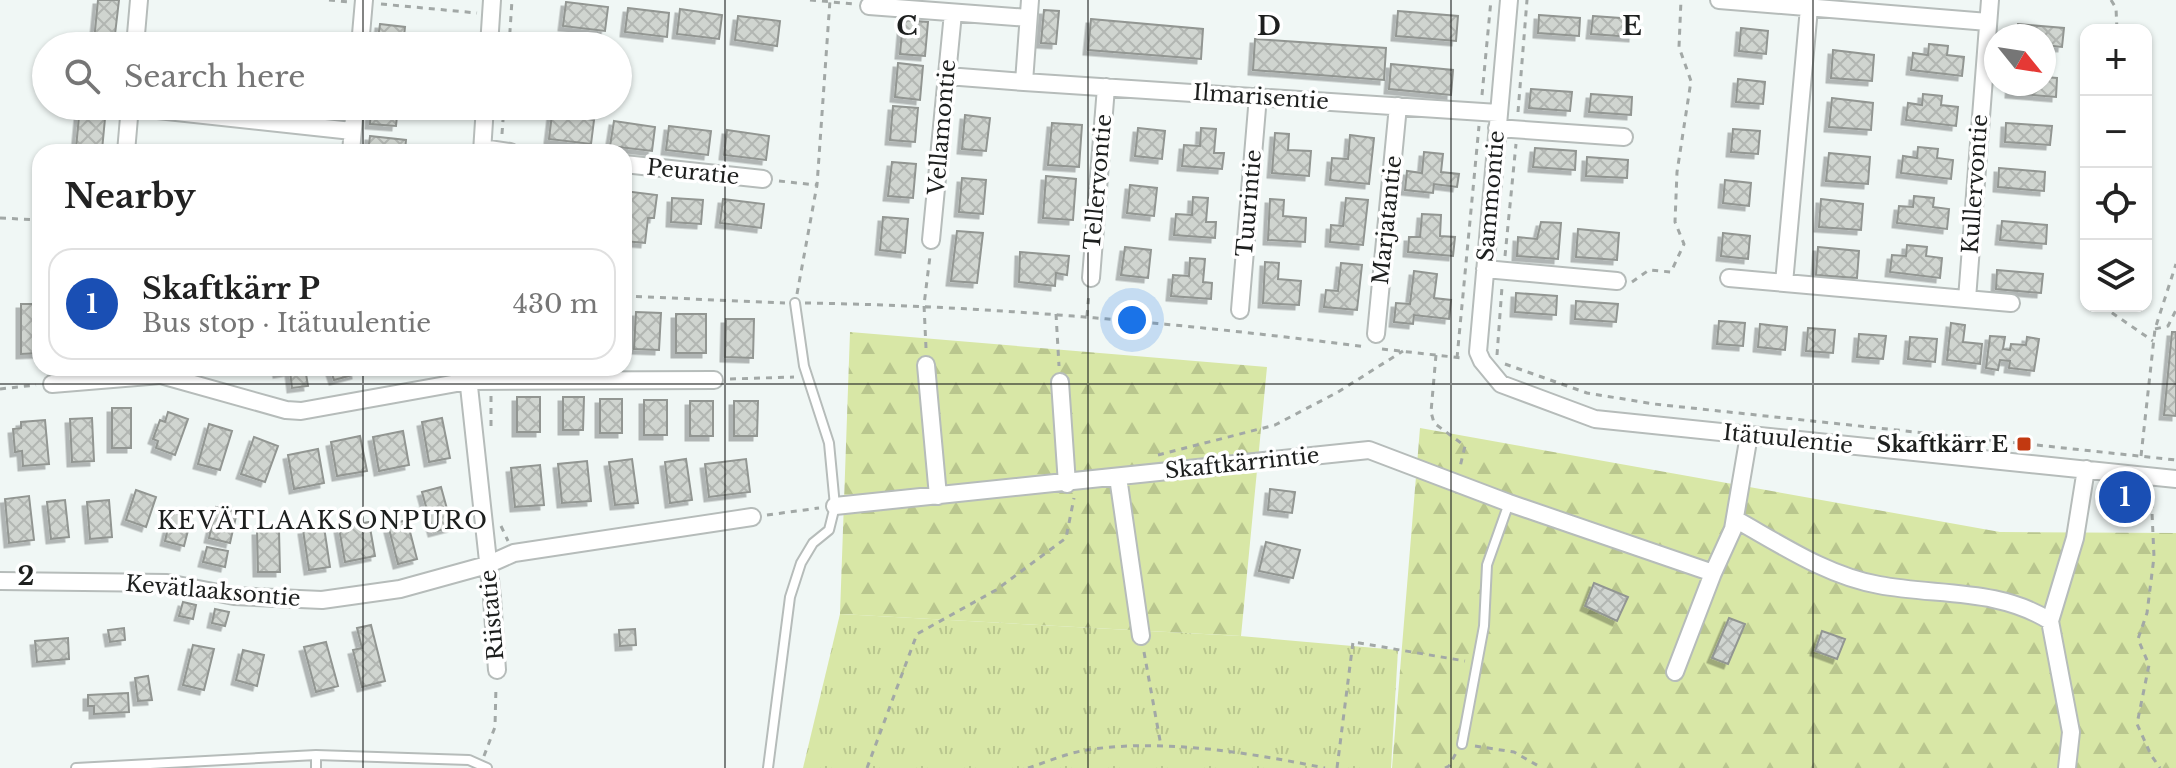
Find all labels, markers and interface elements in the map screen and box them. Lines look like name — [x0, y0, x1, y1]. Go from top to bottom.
text: C — [896, 10, 918, 42]
text: D — [1257, 10, 1281, 42]
text: E — [1622, 10, 1642, 42]
north arrow — [1984, 24, 2056, 96]
map controls — [2080, 24, 2152, 312]
button: + — [2080, 24, 2152, 96]
search box — [32, 32, 632, 120]
icon: search — [60, 54, 104, 98]
text: Search here — [124, 58, 305, 95]
street label: Vellamontie — [923, 58, 961, 197]
street label: Ilmarisentie — [1192, 79, 1330, 115]
button: − — [2080, 96, 2152, 168]
street label: Tellervontie — [1079, 113, 1117, 251]
street label: Kullervontie — [1957, 113, 1993, 255]
street label: Sammontie — [1472, 129, 1510, 263]
street label: Tuurintie — [1231, 148, 1267, 258]
street label: Peuratie — [645, 154, 741, 190]
street label: Marjatantie — [1367, 154, 1407, 286]
button: locate — [2080, 168, 2152, 240]
text: Nearby — [64, 175, 196, 217]
button: layers — [2080, 240, 2152, 312]
text: Skaftkärr P — [142, 270, 320, 307]
text: 1 — [86, 288, 98, 320]
text: 430 m — [513, 288, 598, 320]
your location — [1112, 300, 1152, 340]
text: Bus stop · Itätuulentie — [142, 307, 431, 339]
street label: Itätuulentie — [1722, 419, 1854, 459]
place label: Skaftkärr E — [1877, 431, 2008, 458]
marker: Skaftkärr E — [2015, 435, 2033, 453]
street label: Skaftkärrintie — [1163, 441, 1321, 485]
pin: 1 — [2099, 467, 2151, 527]
district label: KEVÄTLAAKSONPURO — [157, 506, 489, 535]
text: 2 — [18, 560, 34, 592]
street label: Riistatie — [475, 568, 509, 662]
street label: Kevätlaaksontie — [124, 570, 302, 612]

